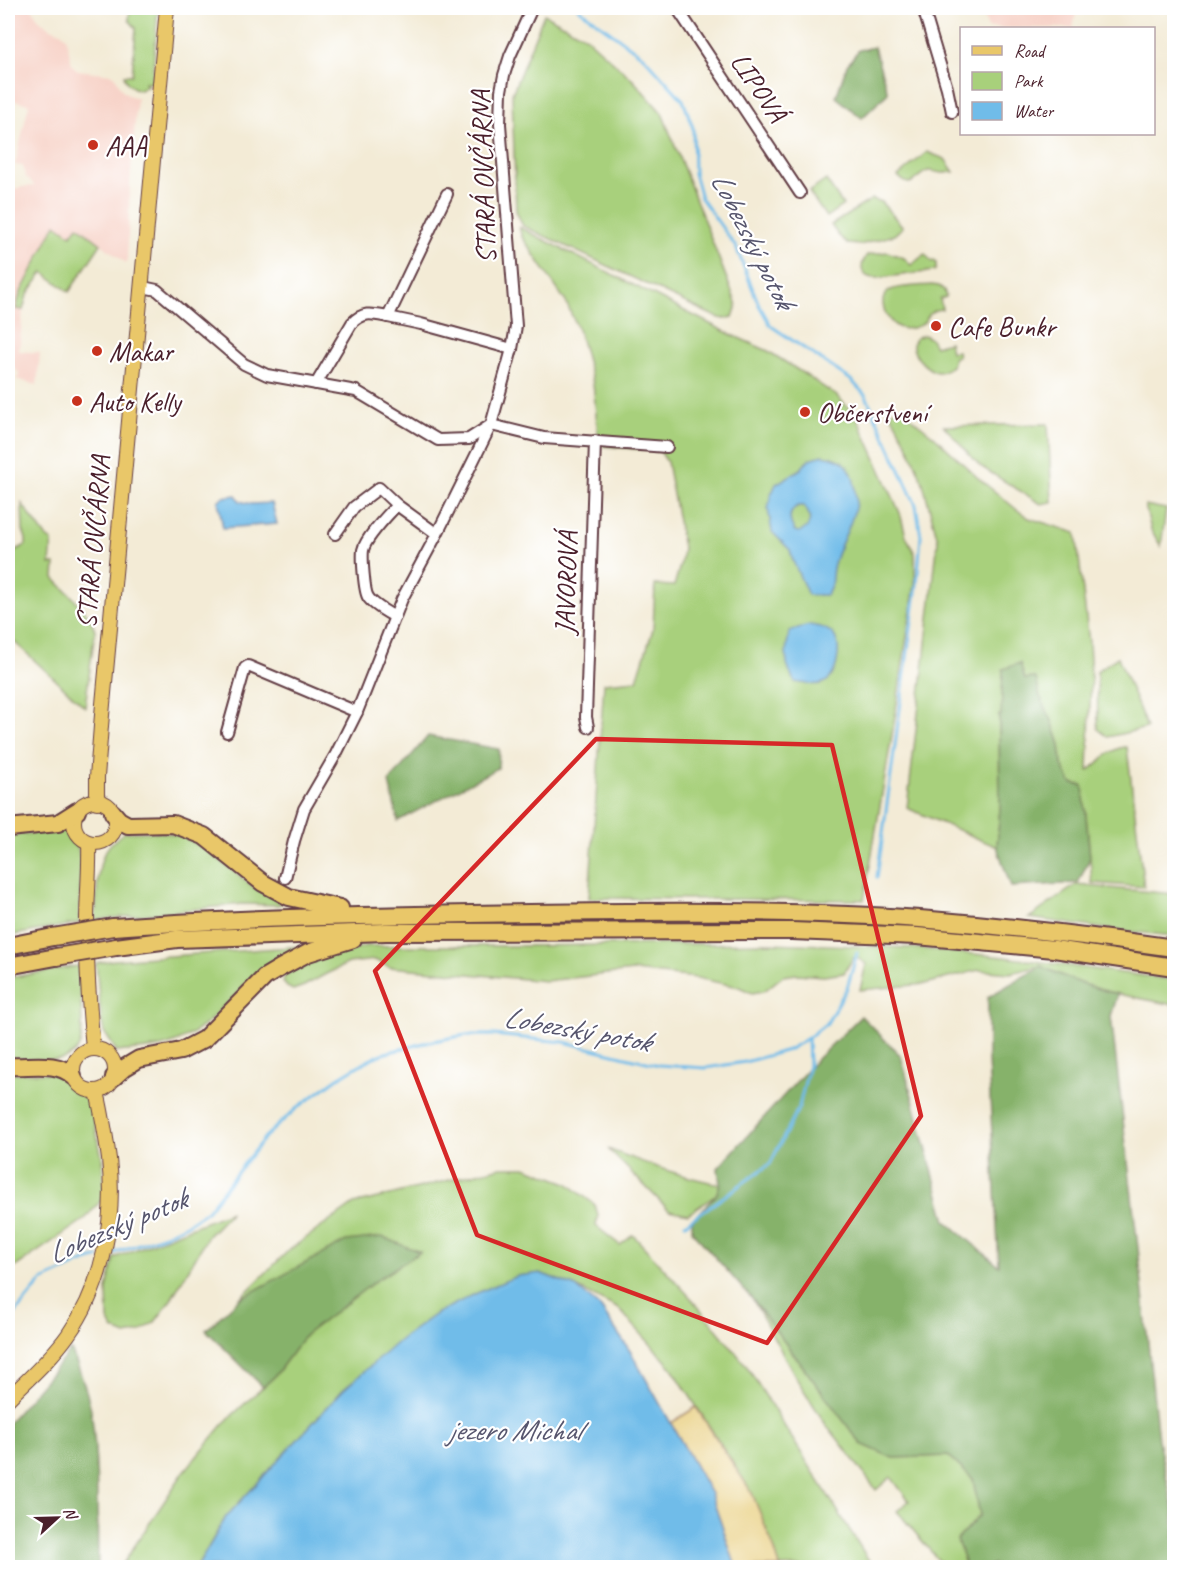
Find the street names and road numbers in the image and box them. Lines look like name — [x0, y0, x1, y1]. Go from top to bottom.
street label: LIPOVÁ — [723, 46, 797, 132]
street label: STARÁ OVČÁRNA — [462, 88, 504, 264]
street label: STARÁ OVČÁRNA — [68, 452, 118, 630]
street label: JAVOROVÁ — [547, 527, 585, 637]

